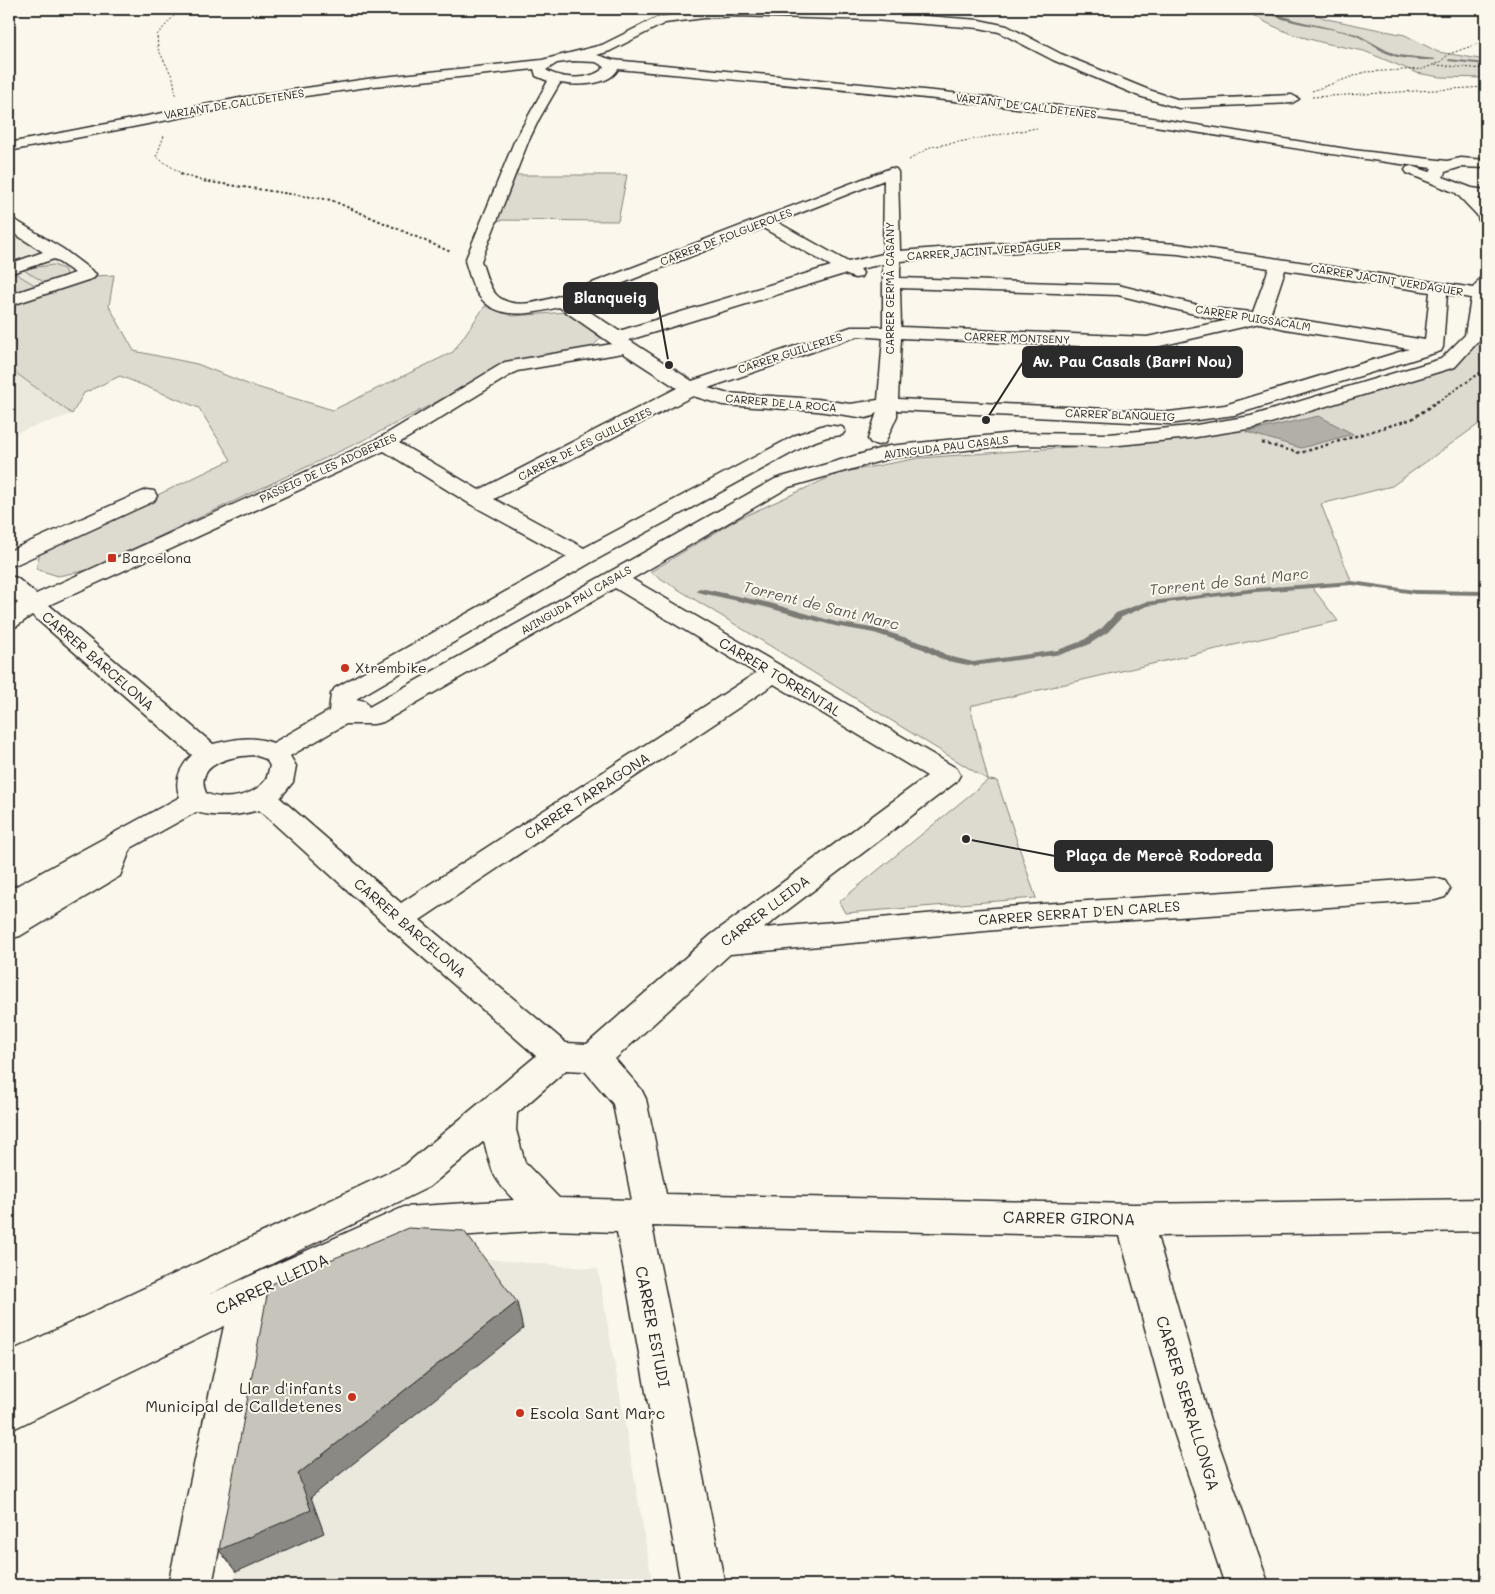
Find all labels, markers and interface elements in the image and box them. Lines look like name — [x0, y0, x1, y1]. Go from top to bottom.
street label: VARIANT DE CALLDETENES — [163, 85, 305, 122]
street label: VARIANT DE CALLDETENES — [955, 89, 1097, 122]
street label: CARRER DE FOLGUEROLES — [658, 204, 794, 269]
street label: CARRER GERMÀ CASANY — [882, 222, 897, 354]
street label: CARRER JACINT VERDAGUER — [906, 238, 1061, 263]
street label: CARRER JACINT VERDAGUER — [1310, 260, 1464, 299]
callout: Blanqueig — [564, 283, 657, 313]
text: Blanqueig — [573, 287, 647, 307]
street label: CARRER PUIGSACALM — [1194, 301, 1312, 334]
street label: CARRER MONTSENY — [964, 328, 1070, 347]
street label: CARRER GUILLERIES — [736, 329, 844, 376]
callout: Av. Pau Casals (Barri Nou) — [1023, 347, 1242, 377]
text: Av. Pau Casals (Barri Nou) — [1032, 351, 1232, 371]
street label: CARRER DE LA ROCA — [725, 390, 837, 415]
street label: CARRER DE LES GUILLERIES — [515, 403, 654, 484]
street label: CARRER BLANQUEIG — [1065, 405, 1175, 424]
street label: PASSEIG DE LES ADOBERIES — [257, 429, 399, 506]
street label: AVINGUDA PAU CASALS — [883, 431, 1009, 462]
place label: Barcelona — [122, 548, 192, 567]
marker: Barcelona — [106, 552, 118, 564]
street label: AVINGUDA PAU CASALS — [518, 562, 634, 637]
water label: Torrent de Sant Marc — [1148, 563, 1310, 599]
water label: Torrent de Sant Marc — [741, 576, 901, 634]
street label: CARRER BARCELONA — [38, 607, 159, 715]
street label: CARRER TORRENTAL — [716, 633, 845, 721]
place label: Xtrembike — [355, 658, 427, 677]
marker: Xtrembike — [339, 662, 351, 674]
street label: CARRER TARRAGONA — [520, 748, 653, 843]
callout: Plaça de Mercè Rodoreda — [1055, 841, 1272, 871]
text: Plaça de Mercè Rodoreda — [1066, 845, 1262, 865]
street label: CARRER LLEIDA — [716, 871, 813, 950]
street label: CARRER BARCELONA — [350, 874, 471, 982]
street label: CARRER SERRAT D'EN CARLES — [977, 896, 1181, 929]
street label: CARRER GIRONA — [1003, 1206, 1135, 1229]
street label: CARRER LLEIDA — [212, 1248, 332, 1319]
street label: CARRER ESTUDI — [631, 1264, 676, 1389]
street label: CARRER SERRALLONGA — [1152, 1313, 1225, 1493]
place label: Llar d'infants Municipal de Calldetenes — [145, 1377, 342, 1416]
marker: Llar d'infants Municipal de Calldetenes — [346, 1391, 358, 1403]
place label: Escola Sant Marc — [530, 1402, 665, 1423]
marker: Escola Sant Marc — [514, 1407, 526, 1419]

